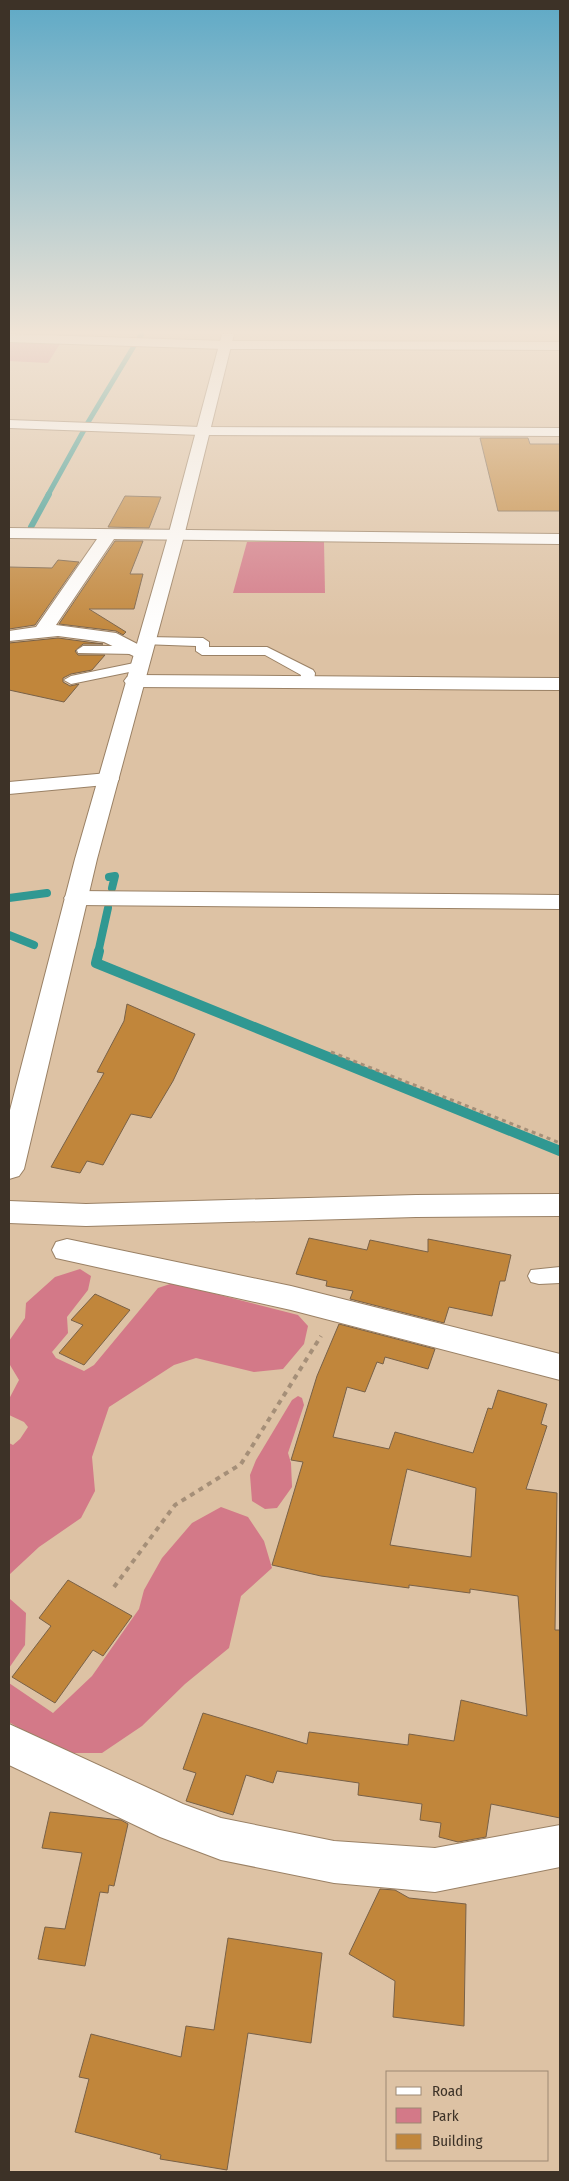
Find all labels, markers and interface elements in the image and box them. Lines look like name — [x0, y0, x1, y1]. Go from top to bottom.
legend — [386, 2071, 549, 2161]
text: Road — [432, 2082, 463, 2100]
text: Park — [432, 2107, 459, 2125]
text: Building — [432, 2132, 483, 2150]

